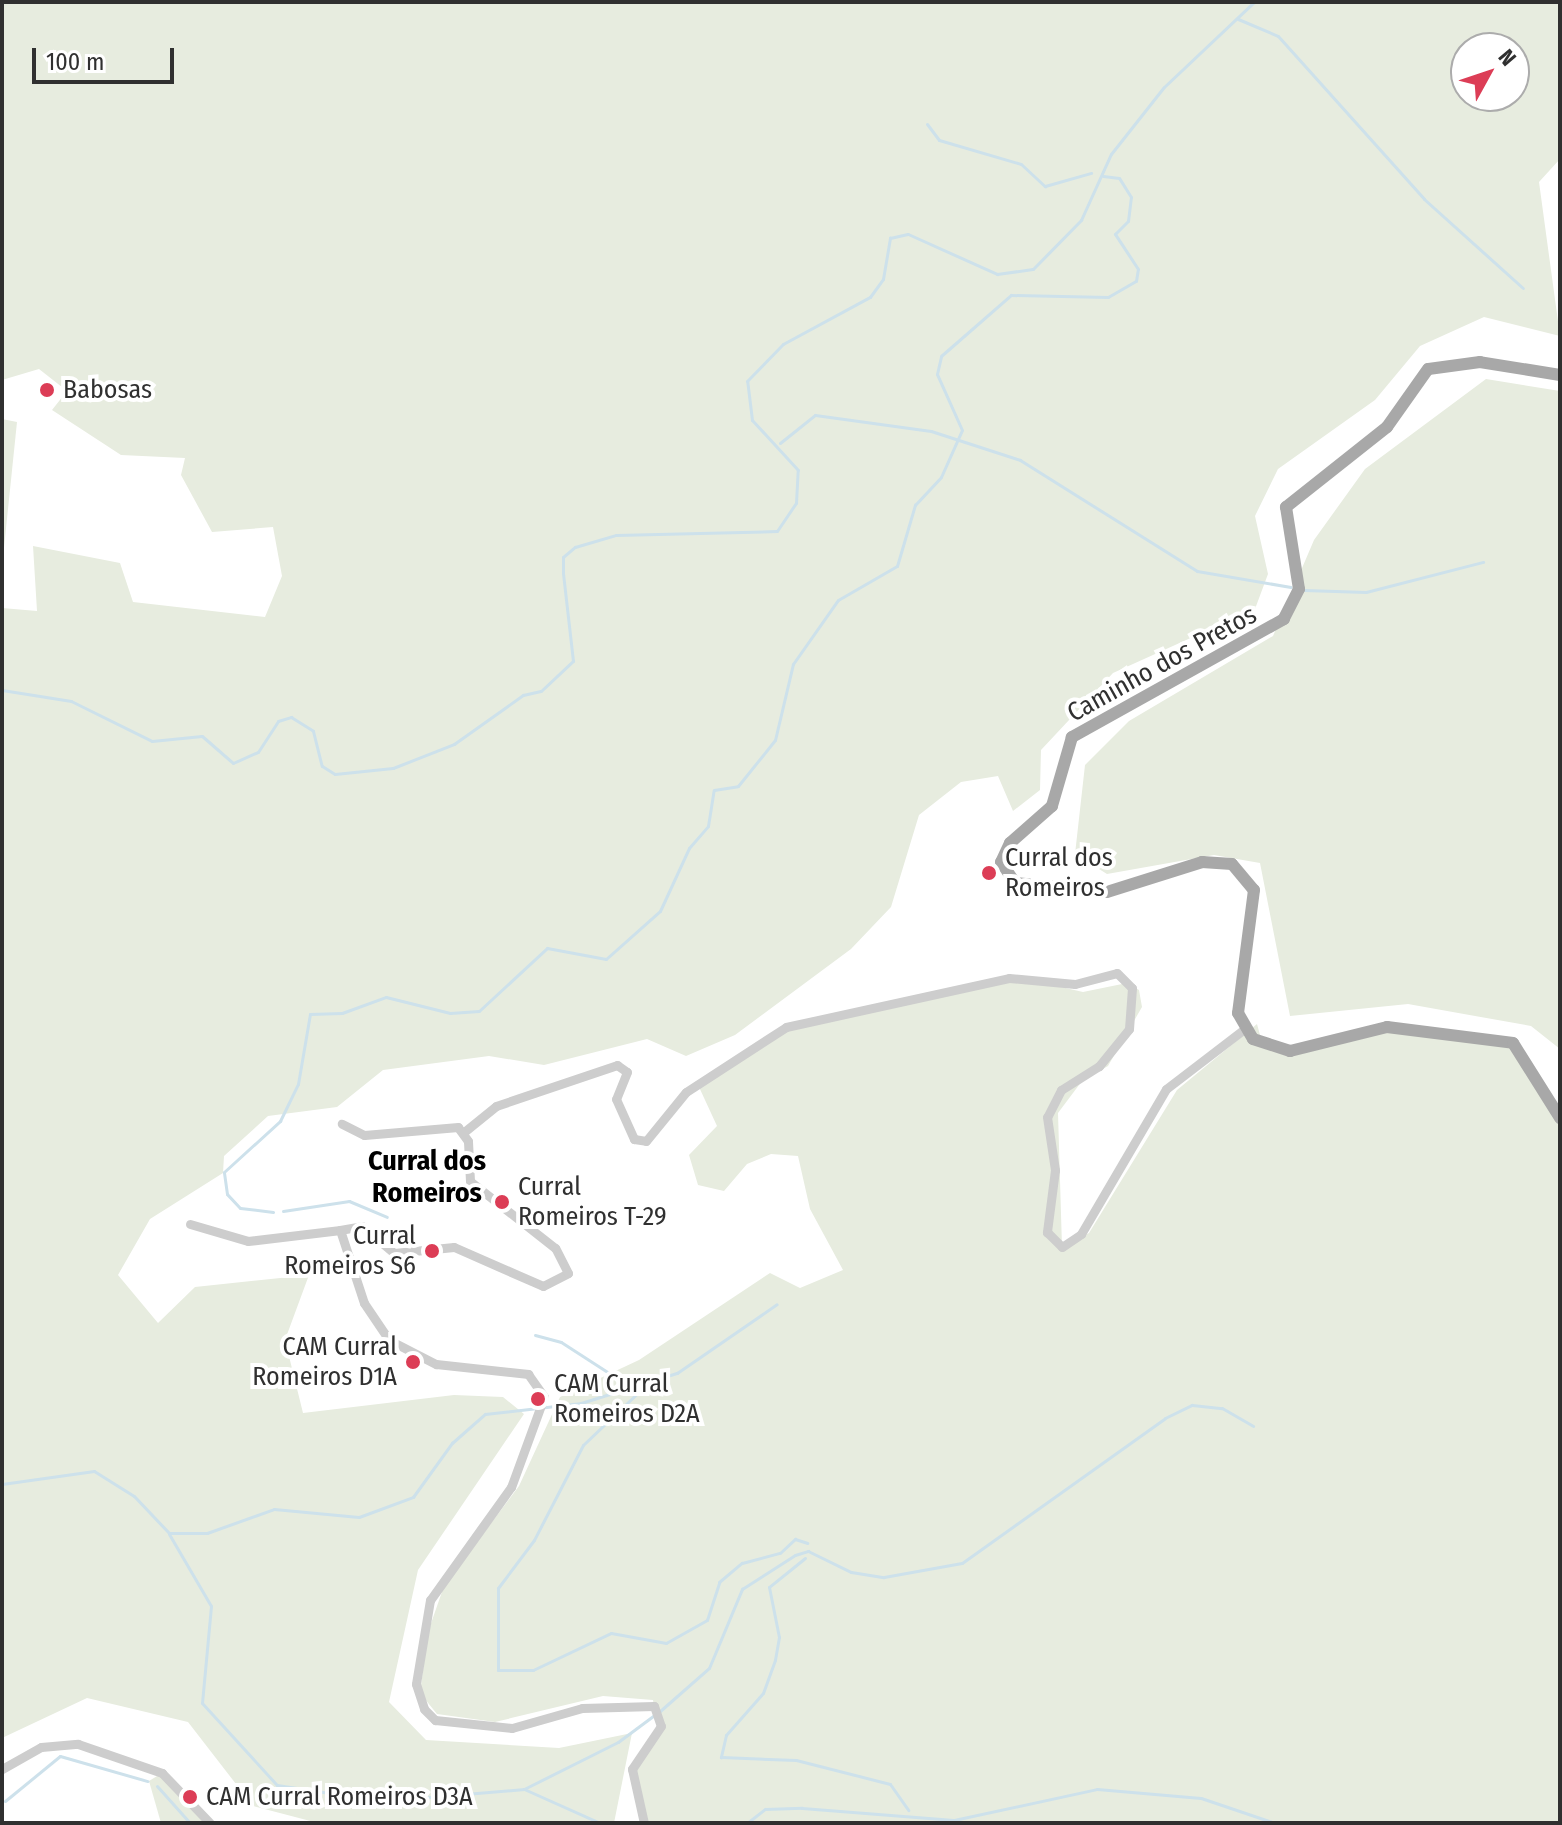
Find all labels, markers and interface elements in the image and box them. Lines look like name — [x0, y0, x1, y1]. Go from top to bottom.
scale bar — [36, 32, 178, 82]
north arrow — [1450, 32, 1530, 112]
text: N — [1493, 44, 1522, 71]
text: 100 m — [46, 48, 104, 76]
place label: Babosas — [63, 374, 152, 406]
marker: Babosas — [38, 381, 56, 399]
street label: Caminho dos Pretos — [1062, 599, 1262, 729]
place label: Curral dos Romeiros — [1005, 842, 1113, 904]
marker: Curral dos Romeiros — [980, 864, 998, 882]
district label: Curral dos Romeiros — [368, 1144, 486, 1210]
place label: Curral Romeiros T-29 — [518, 1171, 667, 1232]
marker: Curral Romeiros T-29 — [493, 1193, 511, 1211]
place label: Curral Romeiros S6 — [284, 1220, 416, 1282]
marker: Curral Romeiros S6 — [423, 1242, 441, 1260]
place label: CAM Curral Romeiros D1A — [252, 1331, 397, 1392]
marker: CAM Curral Romeiros D1A — [404, 1353, 422, 1371]
place label: CAM Curral Romeiros D2A — [554, 1368, 700, 1430]
marker: CAM Curral Romeiros D2A — [529, 1390, 547, 1408]
place label: CAM Curral Romeiros D3A — [206, 1781, 473, 1813]
marker: CAM Curral Romeiros D3A — [181, 1788, 199, 1806]

